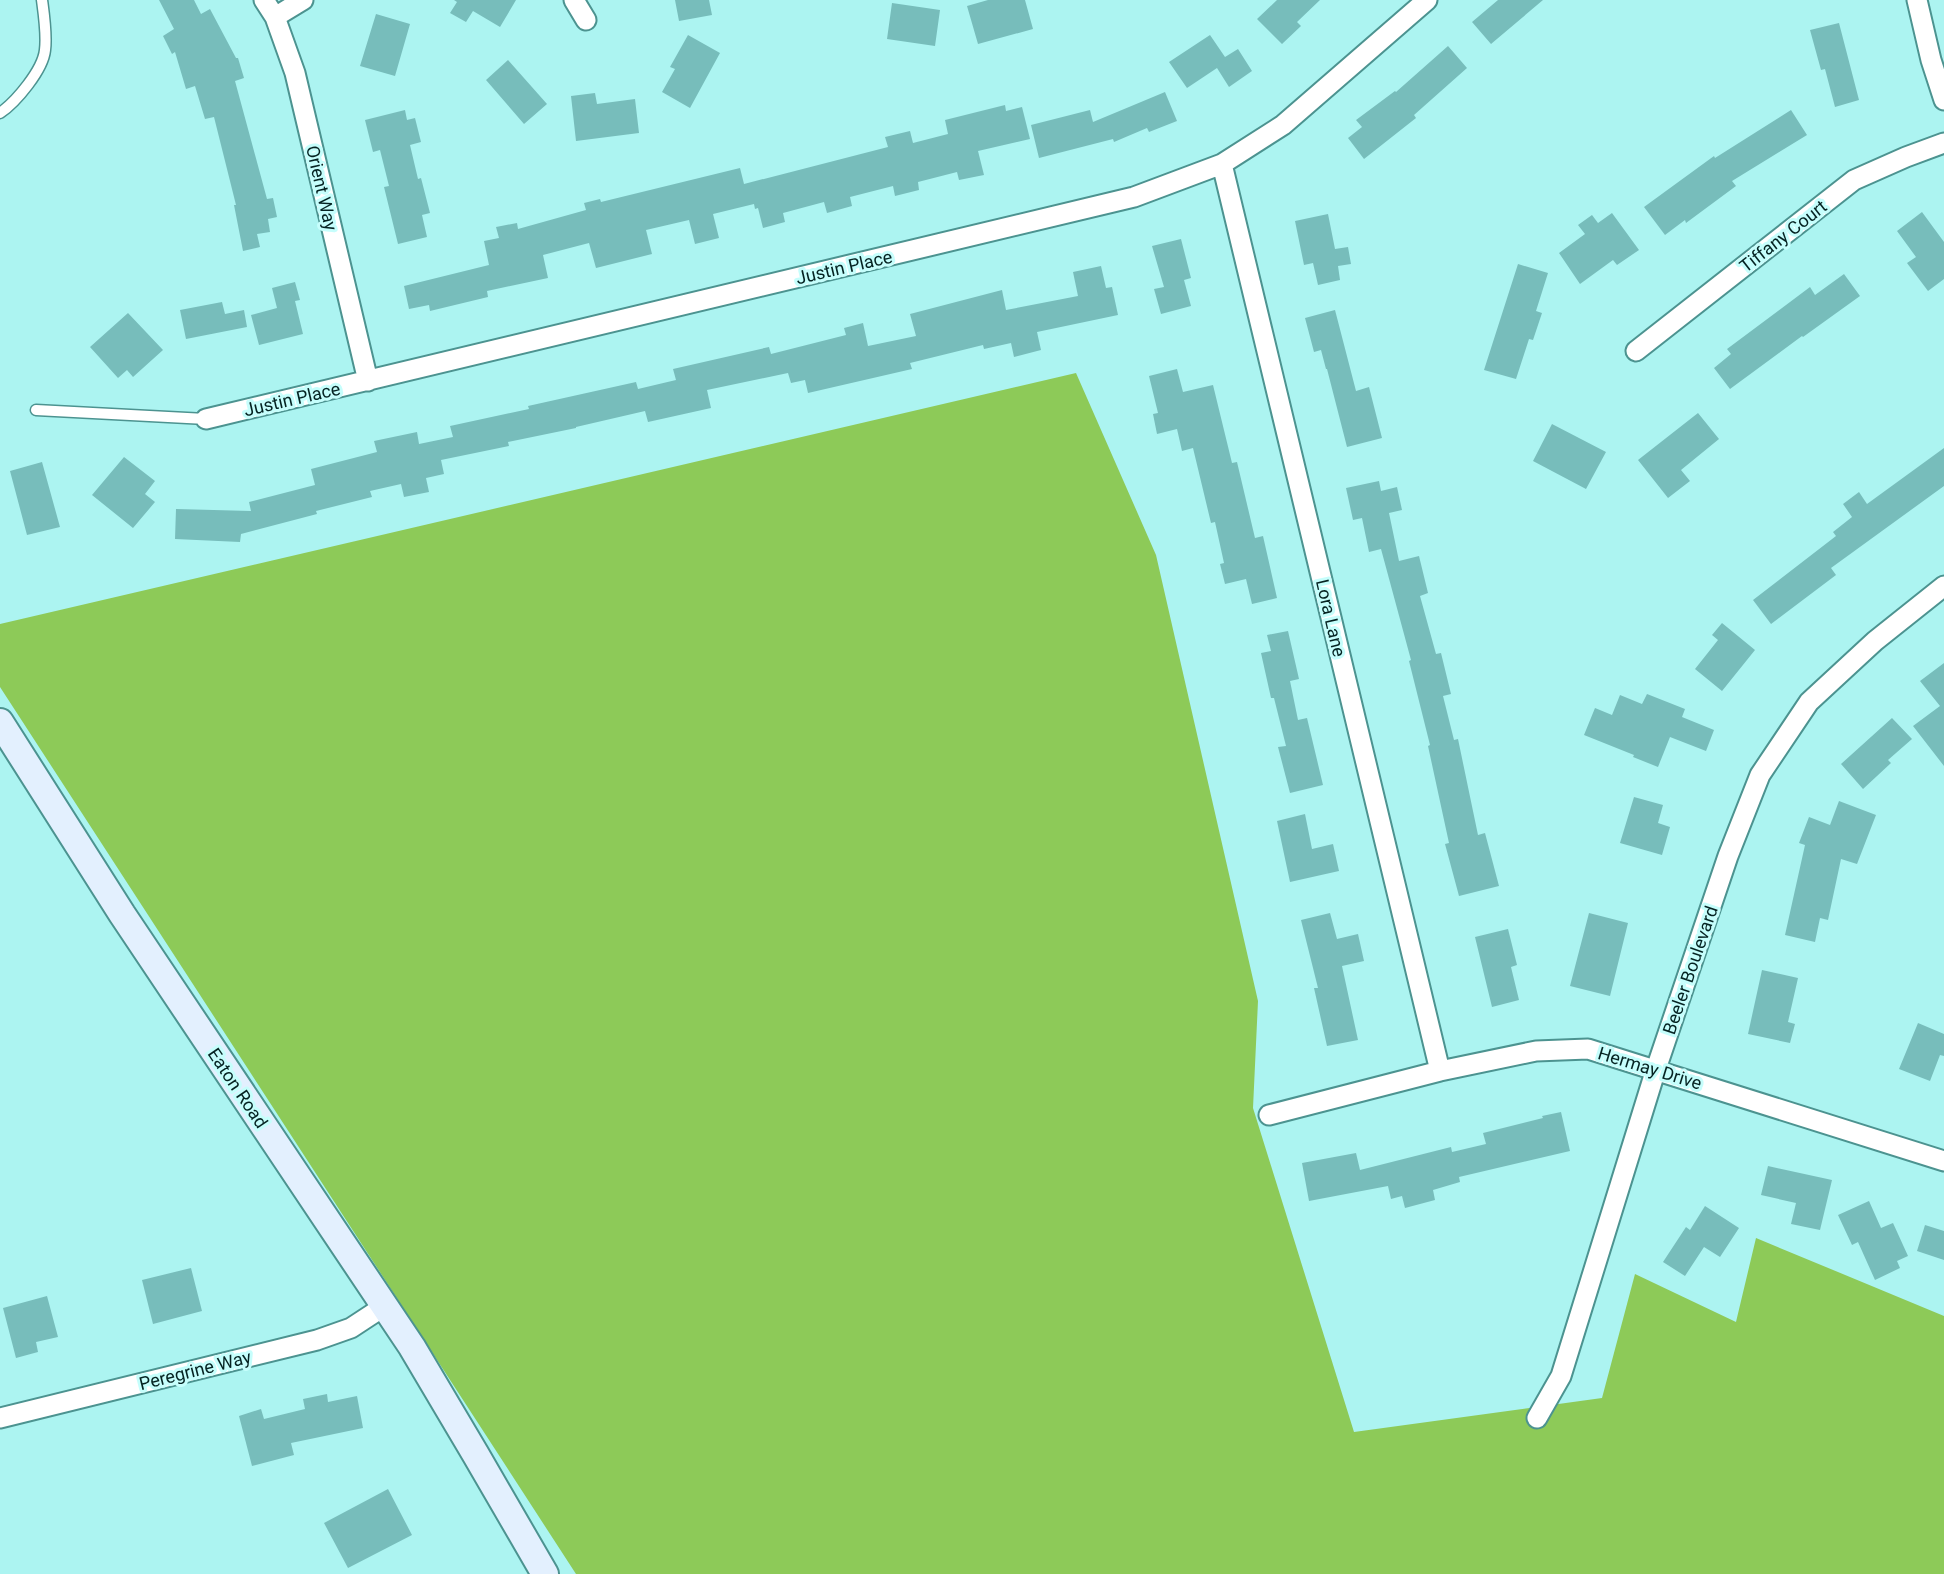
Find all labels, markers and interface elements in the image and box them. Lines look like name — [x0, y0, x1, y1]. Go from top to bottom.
street label: Orient Way — [302, 143, 342, 233]
street label: Tiffany Court — [1735, 195, 1831, 277]
street label: Justin Place — [794, 246, 894, 288]
street label: Justin Place — [242, 378, 342, 420]
street label: Lora Lane — [1312, 577, 1350, 659]
street label: Beeler Boulevard — [1658, 903, 1722, 1037]
street label: Hermay Drive — [1596, 1042, 1704, 1094]
street label: Eaton Road — [204, 1044, 272, 1132]
street label: Peregrine Way — [137, 1346, 254, 1394]

